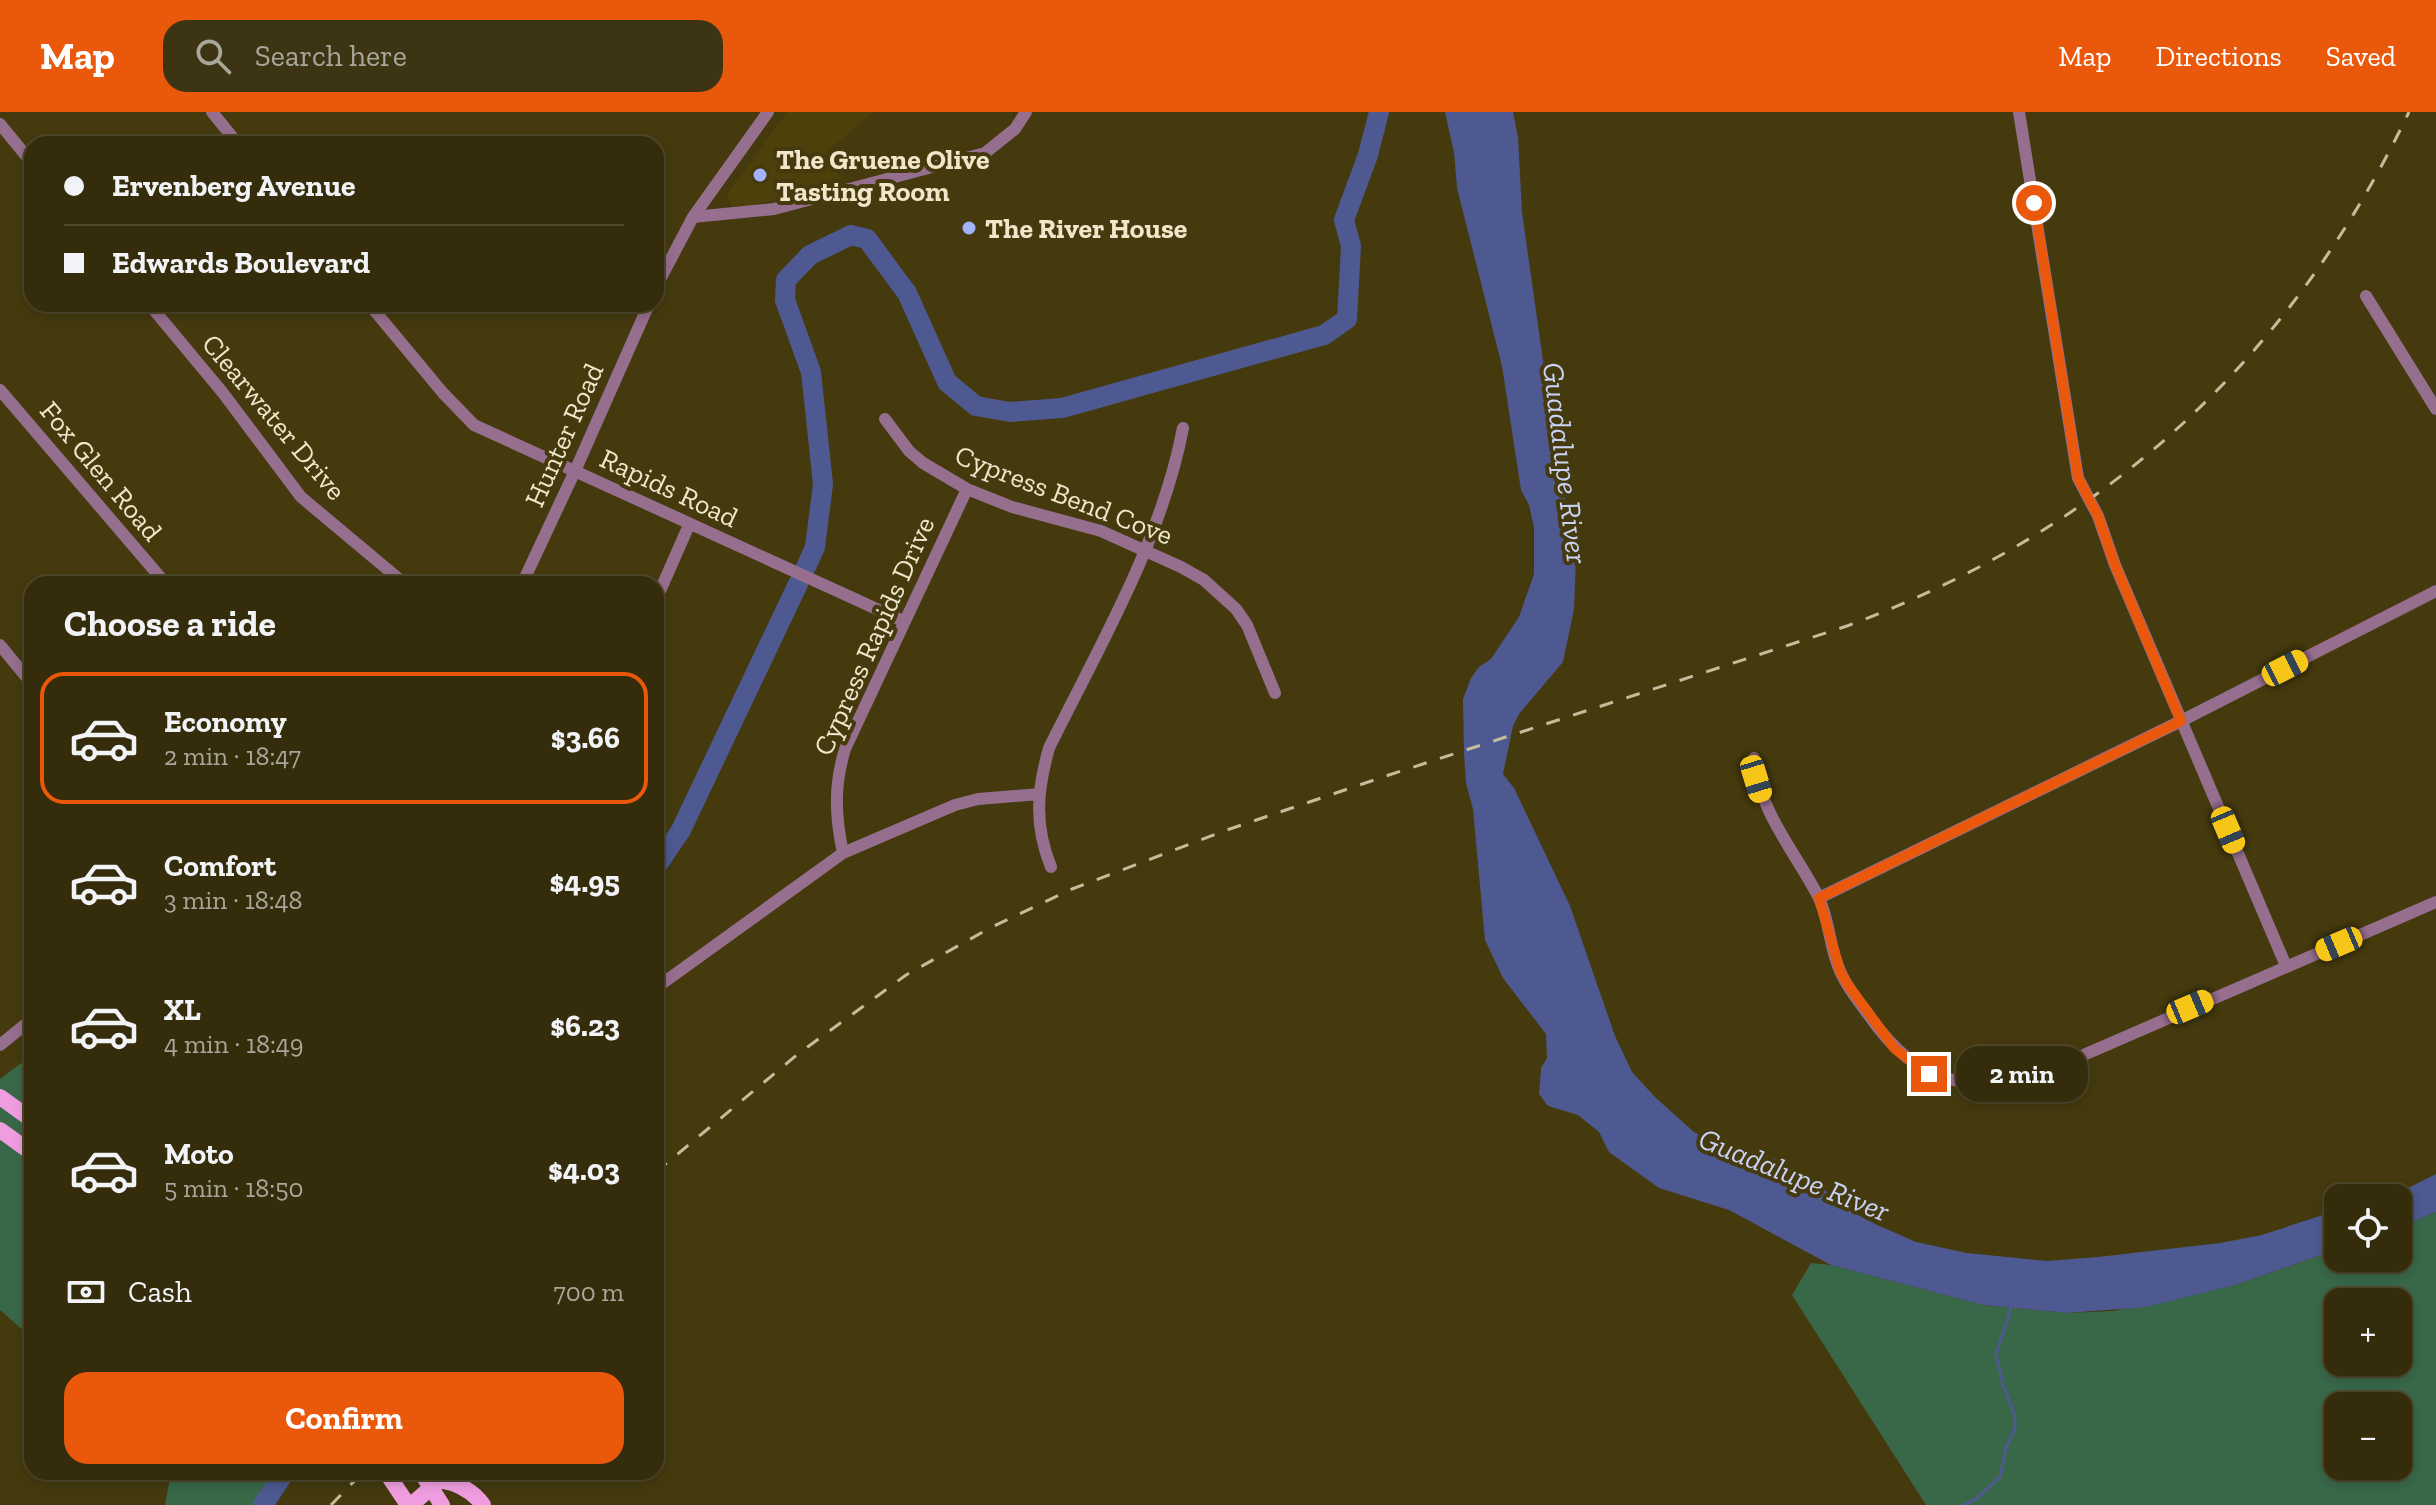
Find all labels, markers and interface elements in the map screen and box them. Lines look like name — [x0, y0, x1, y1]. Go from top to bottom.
search box — [163, 20, 723, 92]
text: Map — [40, 33, 115, 79]
icon: search — [191, 34, 235, 78]
text: Search here — [255, 38, 407, 74]
text: Map — [2058, 40, 2111, 73]
text: Directions — [2155, 40, 2282, 73]
text: Saved — [2326, 40, 2396, 73]
place label: The Gruene Olive Tasting Room — [776, 143, 989, 208]
marker: The Gruene Olive Tasting Room — [751, 166, 769, 184]
text: Ervenberg Avenue — [112, 168, 355, 204]
route start — [2016, 185, 2052, 221]
place label: The River House — [985, 212, 1187, 245]
marker: The River House — [960, 219, 978, 237]
text: Edwards Boulevard — [112, 245, 370, 281]
street label: Clearwater Drive — [195, 327, 353, 507]
street label: Hunter Road — [518, 358, 610, 512]
water label: Guadalupe River — [1535, 360, 1595, 566]
street label: Fox Glen Road — [33, 394, 169, 548]
street label: Cypress Bend Cove — [951, 438, 1177, 552]
street label: Rapids Road — [595, 442, 743, 534]
street label: Cypress Rapids Drive — [807, 512, 941, 760]
text: Choose a ride — [64, 602, 276, 645]
car — [2258, 646, 2312, 690]
icon: car — [68, 702, 140, 774]
text: Economy — [164, 704, 287, 740]
text: $3.66 — [551, 720, 620, 756]
text: 2 min · 18:47 — [164, 740, 301, 772]
car — [1738, 753, 1774, 805]
car — [2208, 803, 2248, 857]
icon: car — [68, 846, 140, 918]
text: Comfort — [164, 848, 276, 884]
text: $4.95 — [550, 864, 620, 900]
text: 3 min · 18:48 — [164, 884, 303, 916]
car — [2312, 924, 2366, 964]
car — [2163, 987, 2217, 1027]
icon: car — [68, 990, 140, 1062]
text: XL — [164, 992, 201, 1028]
text: $6.23 — [550, 1008, 620, 1044]
text: 4 min · 18:49 — [164, 1028, 304, 1060]
callout: 2 min — [1957, 1046, 2089, 1102]
route end — [1911, 1056, 1947, 1092]
text: 2 min — [1990, 1058, 2054, 1090]
water label: Guadalupe River — [1693, 1120, 1895, 1230]
icon: car — [68, 1134, 140, 1206]
text: Moto — [164, 1136, 234, 1172]
text: $4.03 — [548, 1152, 620, 1188]
text: 5 min · 18:50 — [164, 1172, 303, 1204]
map controls — [2324, 1184, 2412, 1480]
button: locate — [2324, 1184, 2412, 1272]
icon: cash — [64, 1270, 108, 1314]
text: Cash — [128, 1274, 192, 1310]
text: 700 m — [553, 1276, 624, 1308]
button: + — [2324, 1288, 2412, 1376]
button: Confirm — [64, 1372, 624, 1464]
button: − — [2324, 1392, 2412, 1480]

